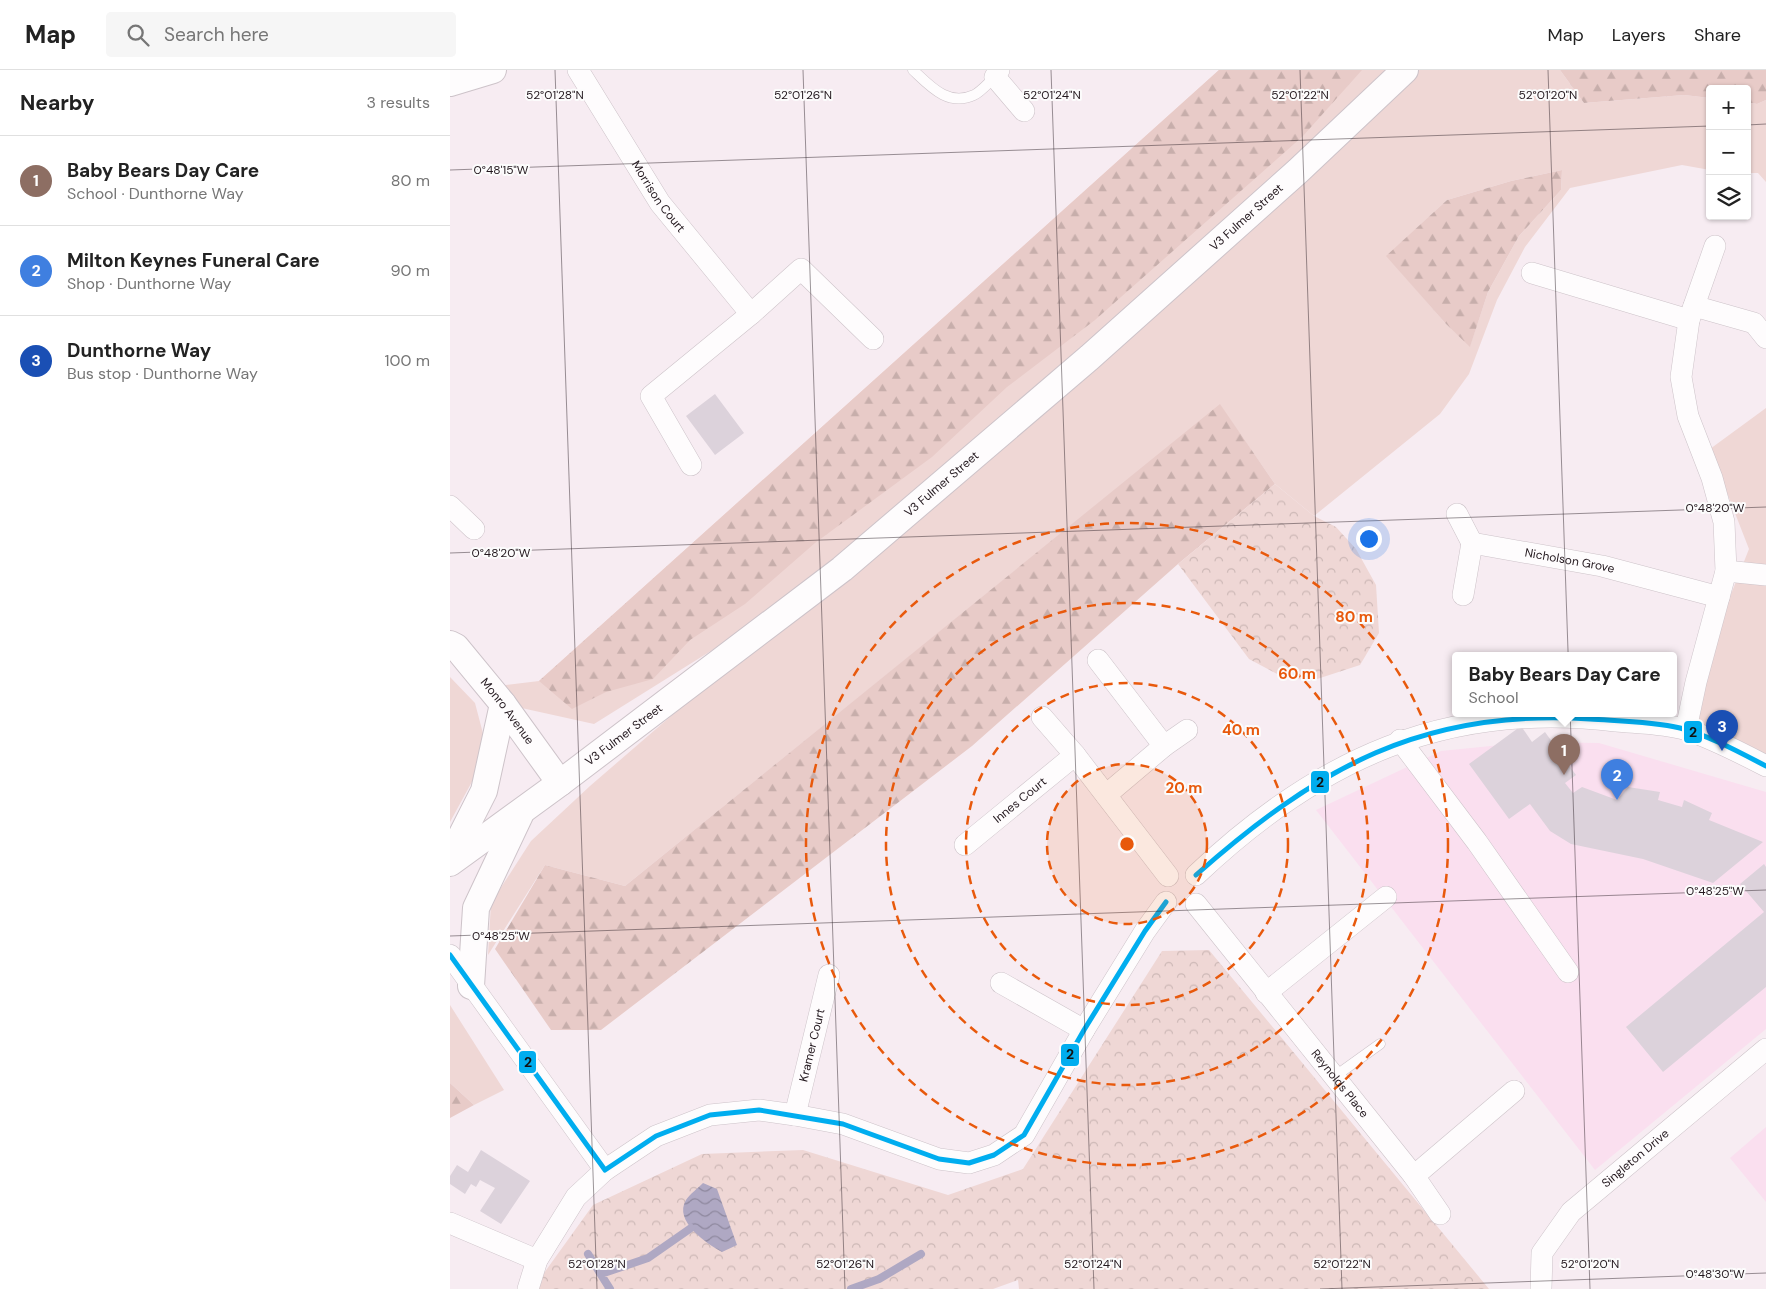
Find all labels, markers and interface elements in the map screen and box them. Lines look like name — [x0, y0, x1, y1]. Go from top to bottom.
search box — [106, 12, 456, 57]
text: Map — [25, 19, 76, 50]
icon: search — [124, 21, 152, 49]
text: Search here — [164, 22, 269, 47]
text: Map — [1548, 23, 1584, 47]
text: Layers — [1612, 23, 1666, 47]
text: Share — [1694, 23, 1741, 47]
map controls — [1706, 85, 1751, 220]
button: + — [1706, 85, 1751, 130]
text: 52°01'28"N — [526, 87, 584, 103]
text: 52°01'26"N — [774, 87, 832, 103]
text: 52°01'24"N — [1023, 87, 1081, 103]
text: 52°01'22"N — [1271, 87, 1329, 103]
text: 52°01'20"N — [1519, 87, 1577, 103]
text: Nearby — [20, 89, 94, 117]
text: 3 results — [367, 92, 430, 113]
button: − — [1706, 130, 1751, 175]
text: Baby Bears Day Care — [67, 158, 259, 183]
street label: Morrison Court — [628, 158, 689, 236]
text: 0°48'15"W — [474, 162, 529, 178]
text: 1 — [33, 170, 39, 191]
text: 80 m — [391, 170, 430, 191]
button: layers — [1706, 175, 1751, 220]
street label: V3 Fulmer Street — [1206, 180, 1287, 254]
text: School · Dunthorne Way — [67, 183, 244, 204]
text: Milton Keynes Funeral Care — [67, 248, 320, 273]
text: 2 — [31, 260, 41, 281]
text: 90 m — [390, 260, 430, 281]
text: Shop · Dunthorne Way — [67, 273, 232, 294]
text: Dunthorne Way — [67, 338, 211, 363]
text: 3 — [31, 350, 41, 371]
text: 100 m — [385, 350, 430, 371]
text: Bus stop · Dunthorne Way — [67, 363, 258, 384]
street label: V3 Fulmer Street — [901, 447, 982, 520]
text: 0°48'20"W — [1686, 500, 1745, 516]
your location — [1356, 526, 1382, 552]
street label: Nicholson Grove — [1523, 544, 1617, 577]
text: 0°48'20"W — [472, 545, 531, 561]
text: 80 m — [1335, 607, 1373, 627]
popup — [1452, 652, 1677, 717]
text: Baby Bears Day Care — [1468, 662, 1661, 687]
text: 60 m — [1278, 664, 1316, 684]
street label: Monro Avenue — [477, 675, 538, 748]
text: School — [1468, 687, 1519, 708]
street label: V3 Fulmer Street — [582, 700, 666, 769]
pin: 3 — [1706, 710, 1738, 751]
text: 40 m — [1222, 720, 1260, 740]
line badge: 2 — [1683, 720, 1703, 744]
text: 2 — [1689, 723, 1697, 741]
pin: 1 — [1548, 734, 1580, 775]
pin: 2 — [1601, 759, 1633, 800]
line badge: 2 — [1310, 770, 1330, 794]
street label: Innes Court — [990, 773, 1050, 827]
text: 2 — [1316, 773, 1324, 791]
text: 20 m — [1166, 778, 1202, 798]
centre of rings — [1118, 835, 1136, 853]
text: 0°48'25"W — [1686, 883, 1744, 899]
text: 0°48'25"W — [472, 928, 530, 944]
street label: Kramer Court — [795, 1006, 829, 1083]
line badge: 2 — [1060, 1043, 1080, 1067]
text: 2 — [1066, 1045, 1074, 1063]
street label: Reynolds Place — [1308, 1046, 1372, 1121]
line badge: 2 — [518, 1050, 537, 1074]
text: 2 — [524, 1053, 532, 1071]
street label: Singleton Drive — [1598, 1125, 1672, 1191]
text: 52°01'28"N — [568, 1256, 626, 1272]
text: 52°01'26"N — [816, 1256, 874, 1272]
text: 52°01'24"N — [1064, 1256, 1122, 1272]
text: 52°01'22"N — [1313, 1256, 1371, 1272]
text: 52°01'20"N — [1561, 1256, 1619, 1272]
text: 0°48'30"W — [1685, 1266, 1745, 1282]

